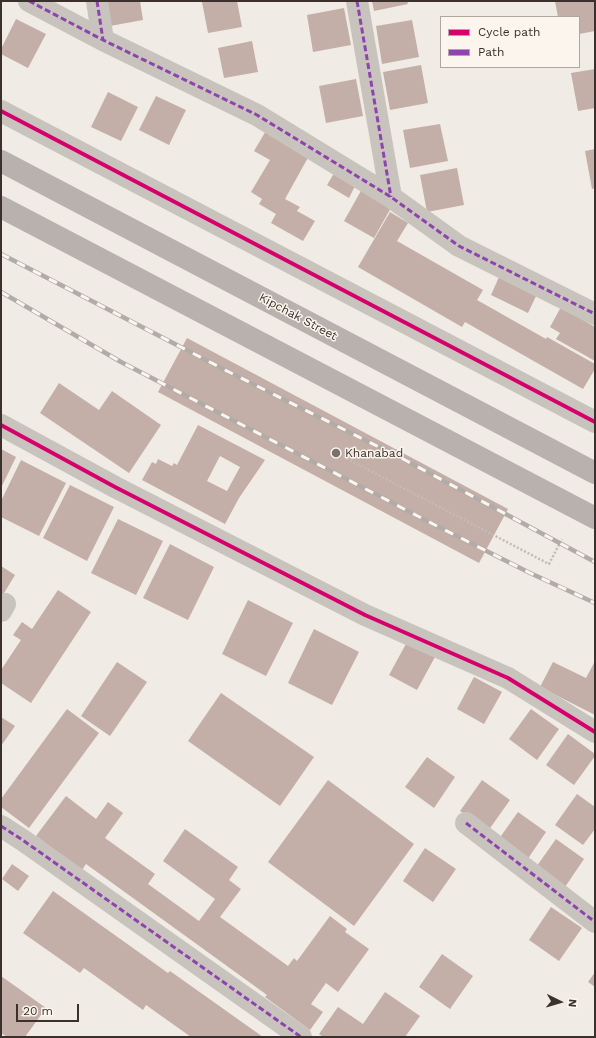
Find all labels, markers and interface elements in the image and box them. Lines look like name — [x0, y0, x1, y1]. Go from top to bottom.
legend — [440, 16, 580, 68]
text: Cycle path — [478, 25, 540, 39]
text: Path — [478, 45, 504, 59]
street label: Kipchak Street — [256, 290, 340, 344]
place label: Khanabad — [345, 446, 403, 460]
marker: Khanabad — [330, 447, 342, 459]
north arrow — [540, 982, 580, 1022]
scale bar — [18, 996, 81, 1022]
text: N — [566, 998, 579, 1008]
text: 20 m — [23, 1004, 53, 1018]

